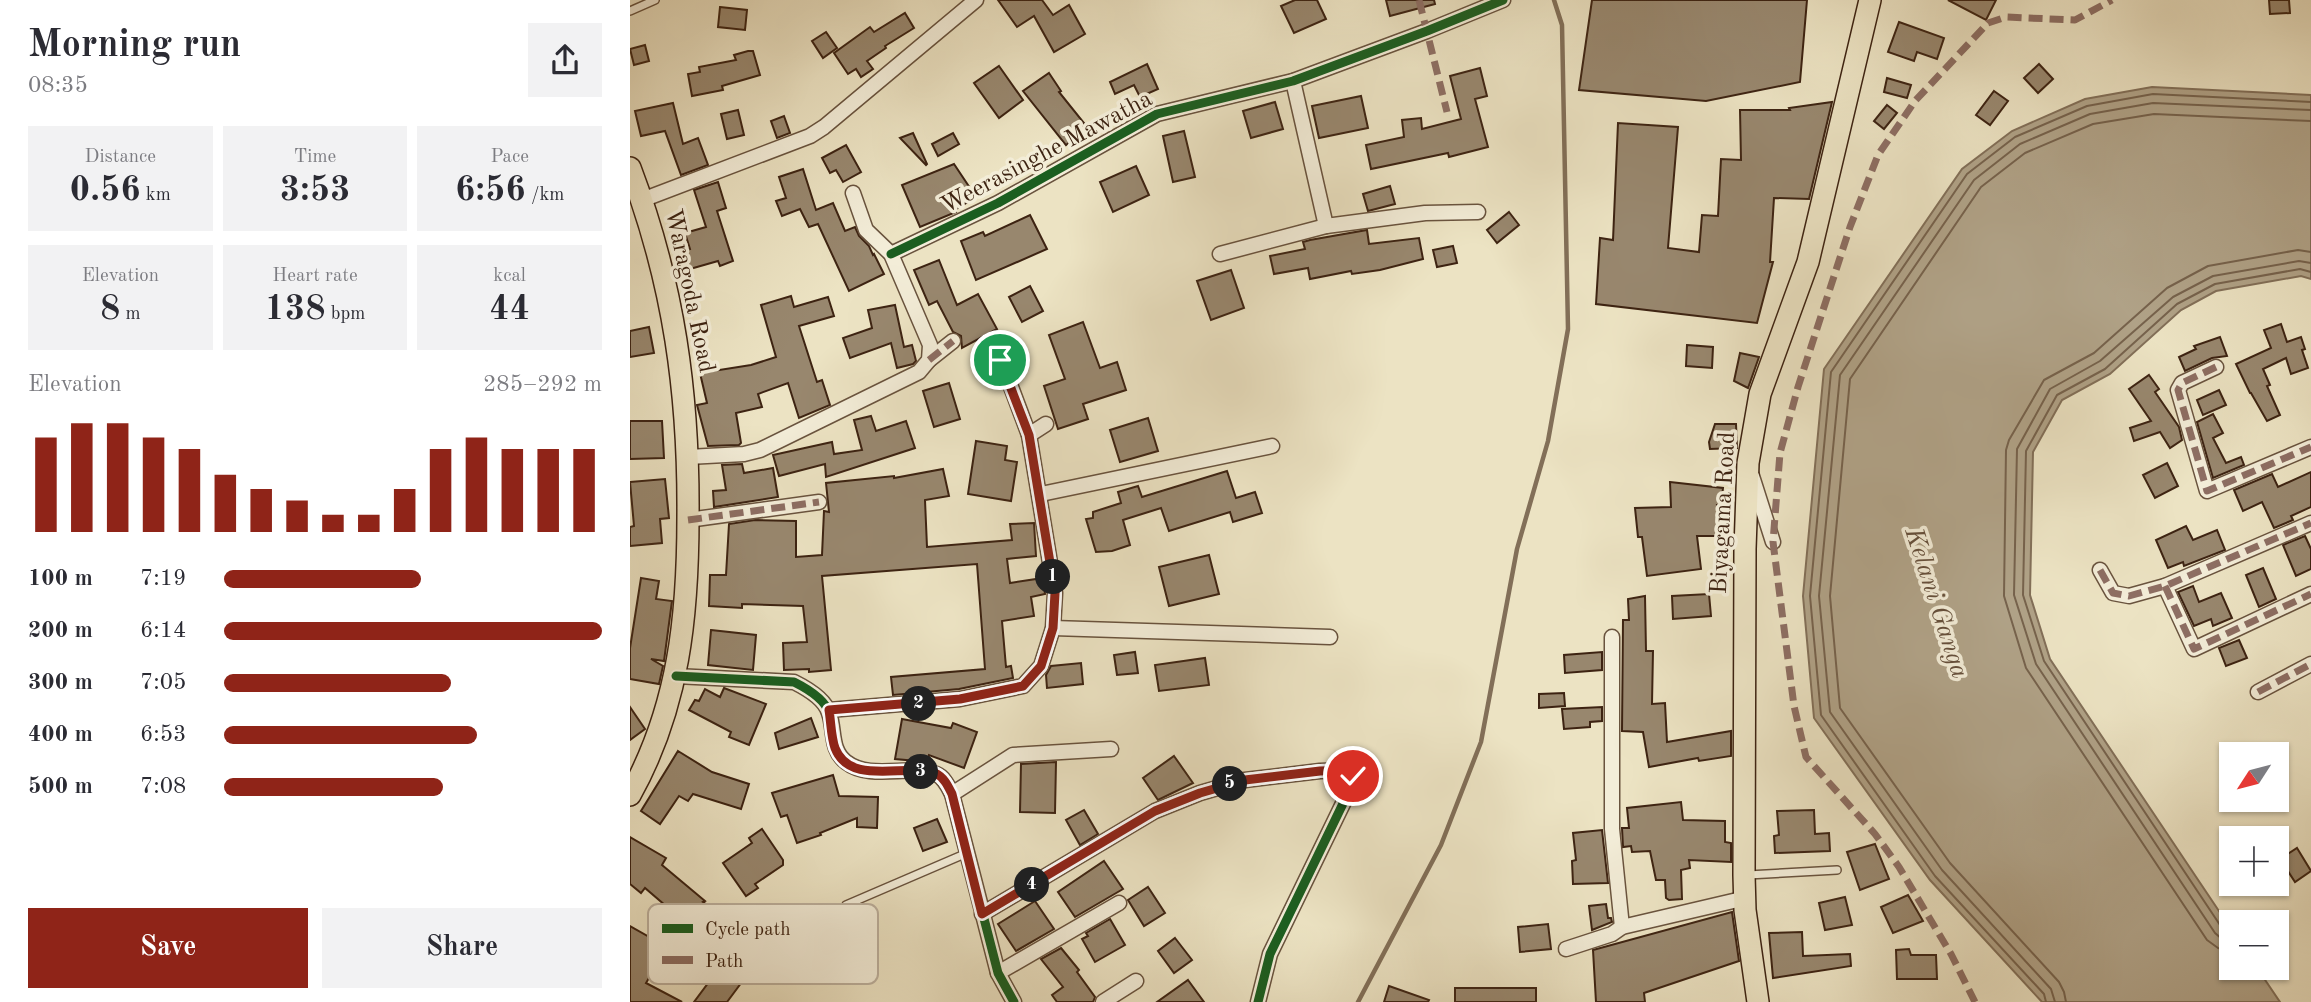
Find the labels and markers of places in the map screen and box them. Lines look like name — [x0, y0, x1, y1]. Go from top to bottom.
pin — [970, 330, 1030, 390]
pin: 1 — [1036, 560, 1070, 594]
pin: 2 — [902, 686, 936, 722]
pin — [1323, 746, 1383, 806]
pin: 3 — [904, 754, 938, 790]
pin: 5 — [1212, 766, 1248, 802]
pin: 4 — [1014, 868, 1050, 903]

